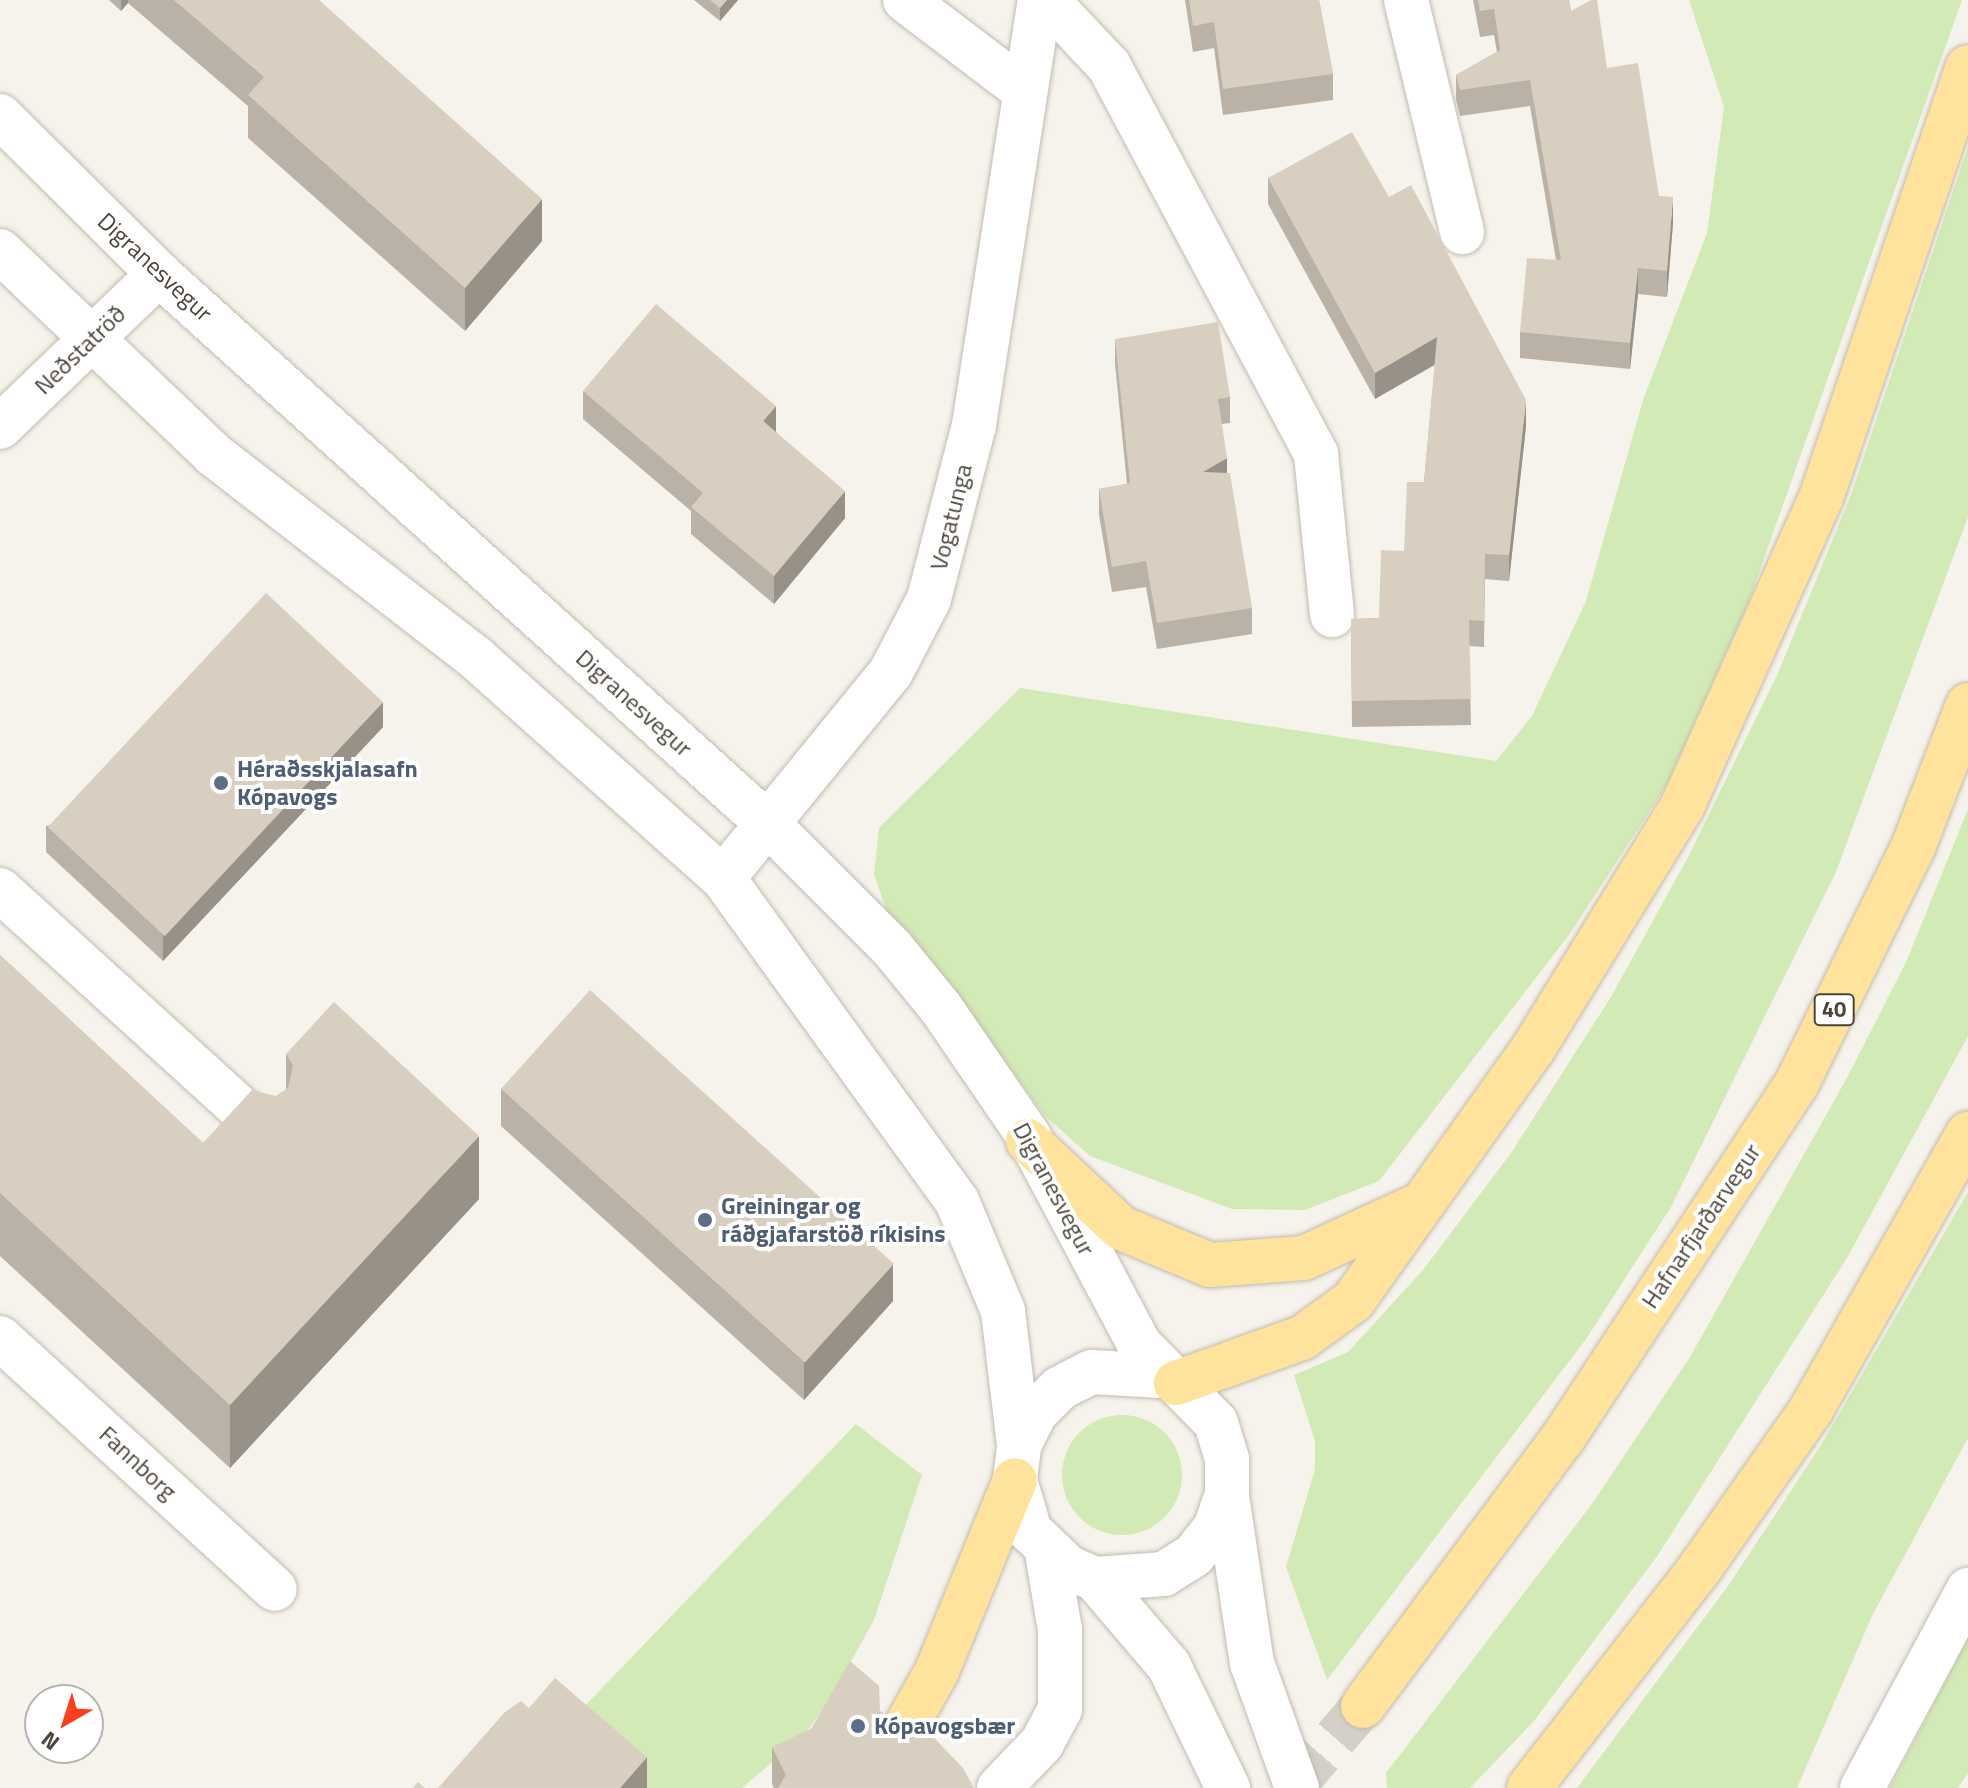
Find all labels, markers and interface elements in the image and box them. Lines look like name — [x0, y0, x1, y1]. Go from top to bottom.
street label: Digranesvegur — [92, 207, 218, 327]
street label: Neðstatröð — [29, 300, 131, 400]
street label: Vogatunga — [924, 461, 978, 573]
street label: Digranesvegur — [570, 643, 698, 763]
place label: Héraðsskjalasafn Kópavogs — [237, 755, 418, 811]
marker: Héraðsskjalasafn Kópavogs — [212, 774, 230, 792]
road number: 40 — [1812, 992, 1856, 1028]
street label: Digranesvegur — [1007, 1118, 1101, 1260]
street label: Hafnarfjarðarvegur — [1635, 1138, 1767, 1314]
place label: Greiningar og ráðgjafarstöð ríkisins — [721, 1192, 946, 1248]
marker: Greiningar og ráðgjafarstöð ríkisins — [696, 1211, 714, 1229]
street label: Fannborg — [93, 1420, 183, 1506]
north arrow — [24, 1684, 104, 1764]
place label: Kópavogsbær — [874, 1712, 1015, 1740]
marker: Kópavogsbær — [849, 1717, 867, 1735]
text: N — [34, 1723, 67, 1759]

